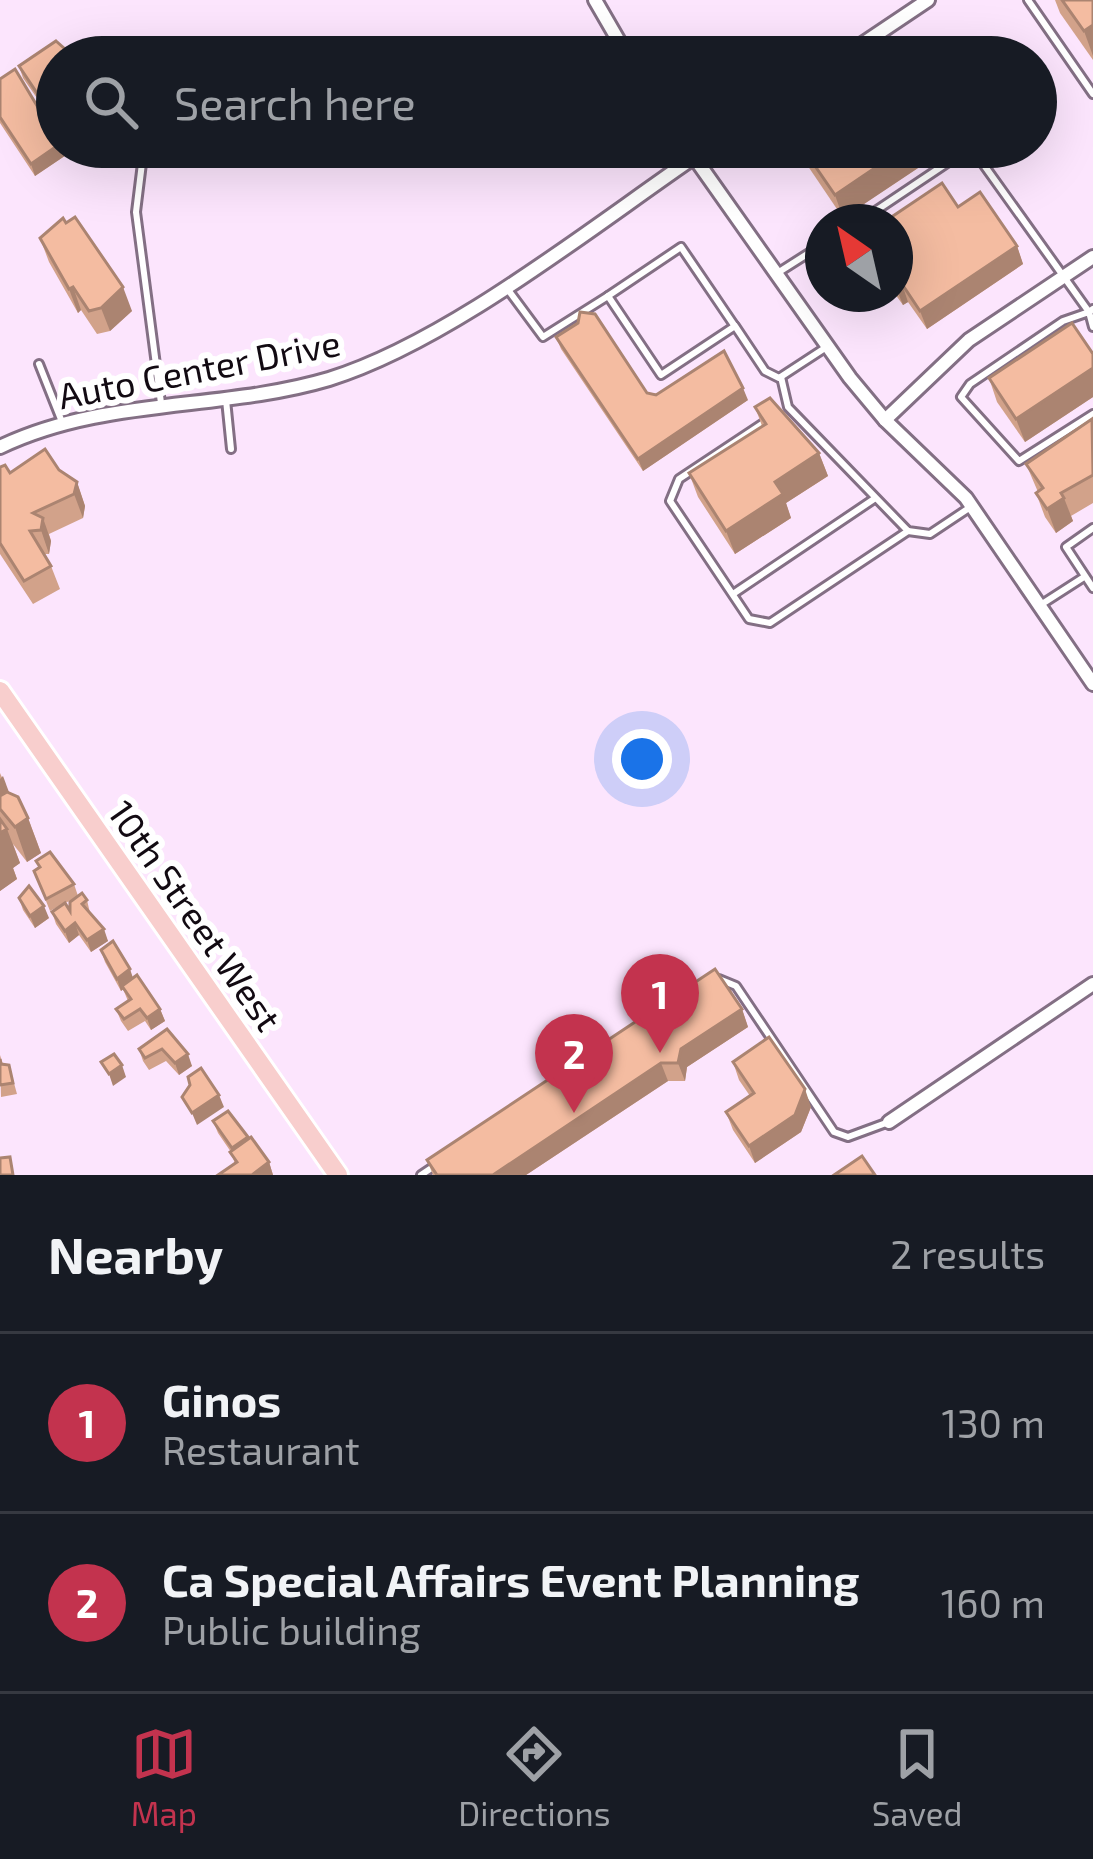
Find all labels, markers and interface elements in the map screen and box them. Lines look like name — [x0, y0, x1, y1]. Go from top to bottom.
search box — [36, 36, 1057, 168]
icon: search — [78, 69, 144, 135]
text: Search here — [174, 75, 416, 129]
north arrow — [805, 204, 913, 312]
street label: Auto Center Drive — [54, 320, 344, 416]
your location — [612, 729, 672, 789]
street label: 10th Street West — [101, 792, 291, 1038]
pin: 1 — [621, 954, 699, 1053]
pin: 2 — [535, 1014, 613, 1113]
text: Nearby — [48, 1223, 223, 1284]
text: 2 results — [890, 1230, 1045, 1277]
text: Ginos — [162, 1372, 281, 1426]
text: 1 — [79, 1399, 95, 1446]
text: 130 m — [941, 1399, 1045, 1446]
text: Restaurant — [162, 1426, 360, 1473]
text: Ca Special Affairs Event Planning — [162, 1552, 859, 1606]
text: 2 — [76, 1579, 98, 1626]
text: 160 m — [941, 1579, 1045, 1626]
text: Public building — [162, 1606, 421, 1653]
tab: Map — [131, 1721, 197, 1833]
tab: Directions — [458, 1721, 610, 1833]
tab: Saved — [872, 1721, 962, 1833]

